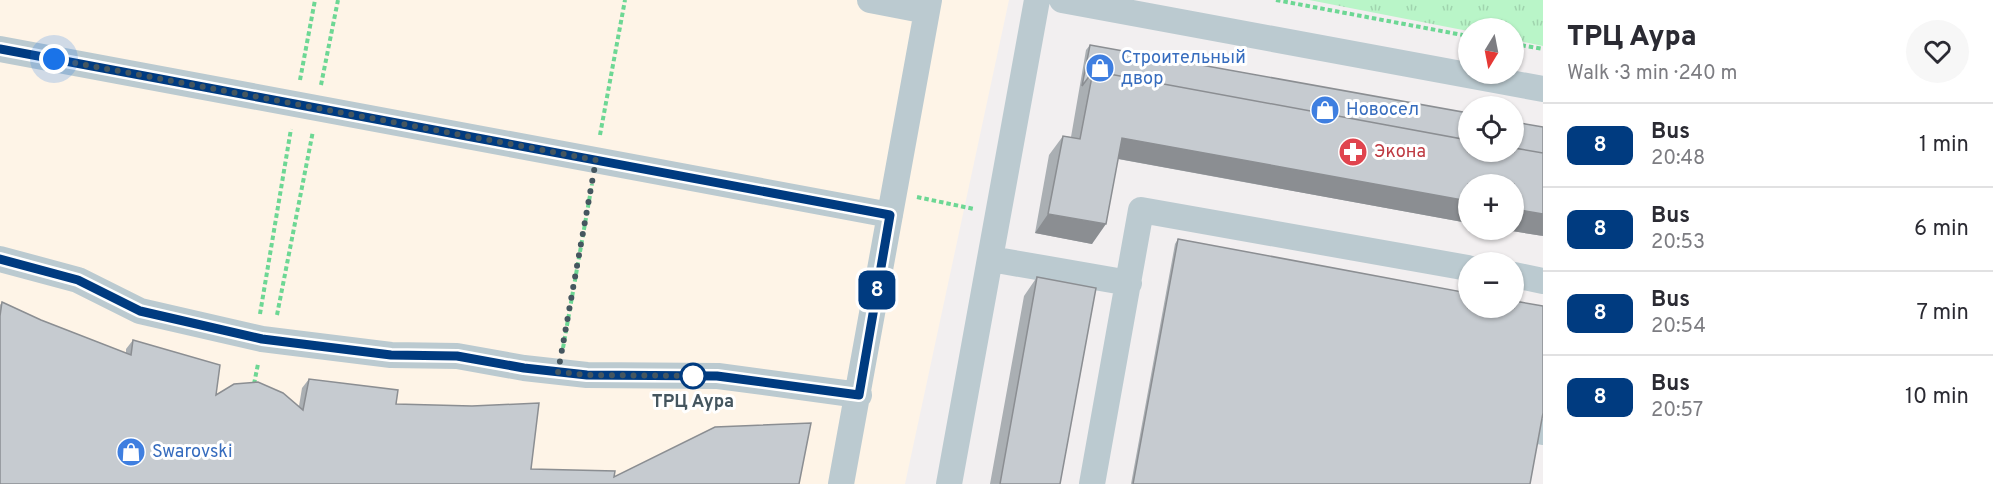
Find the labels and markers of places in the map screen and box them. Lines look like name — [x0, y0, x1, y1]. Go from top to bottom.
place label: Строительный двор — [1121, 47, 1246, 91]
shop icon: Строительный двор — [1084, 52, 1116, 84]
shop icon: Новосел — [1309, 94, 1341, 126]
place label: Новосел — [1346, 99, 1419, 122]
pharmacy icon: Экона — [1337, 136, 1369, 168]
place label: Экона — [1374, 141, 1426, 164]
marker: ТРЦ Аура — [680, 363, 706, 389]
place label: ТРЦ Аура — [652, 391, 734, 414]
shop icon: Swarovski — [115, 436, 147, 468]
place label: Swarovski — [152, 441, 232, 464]

